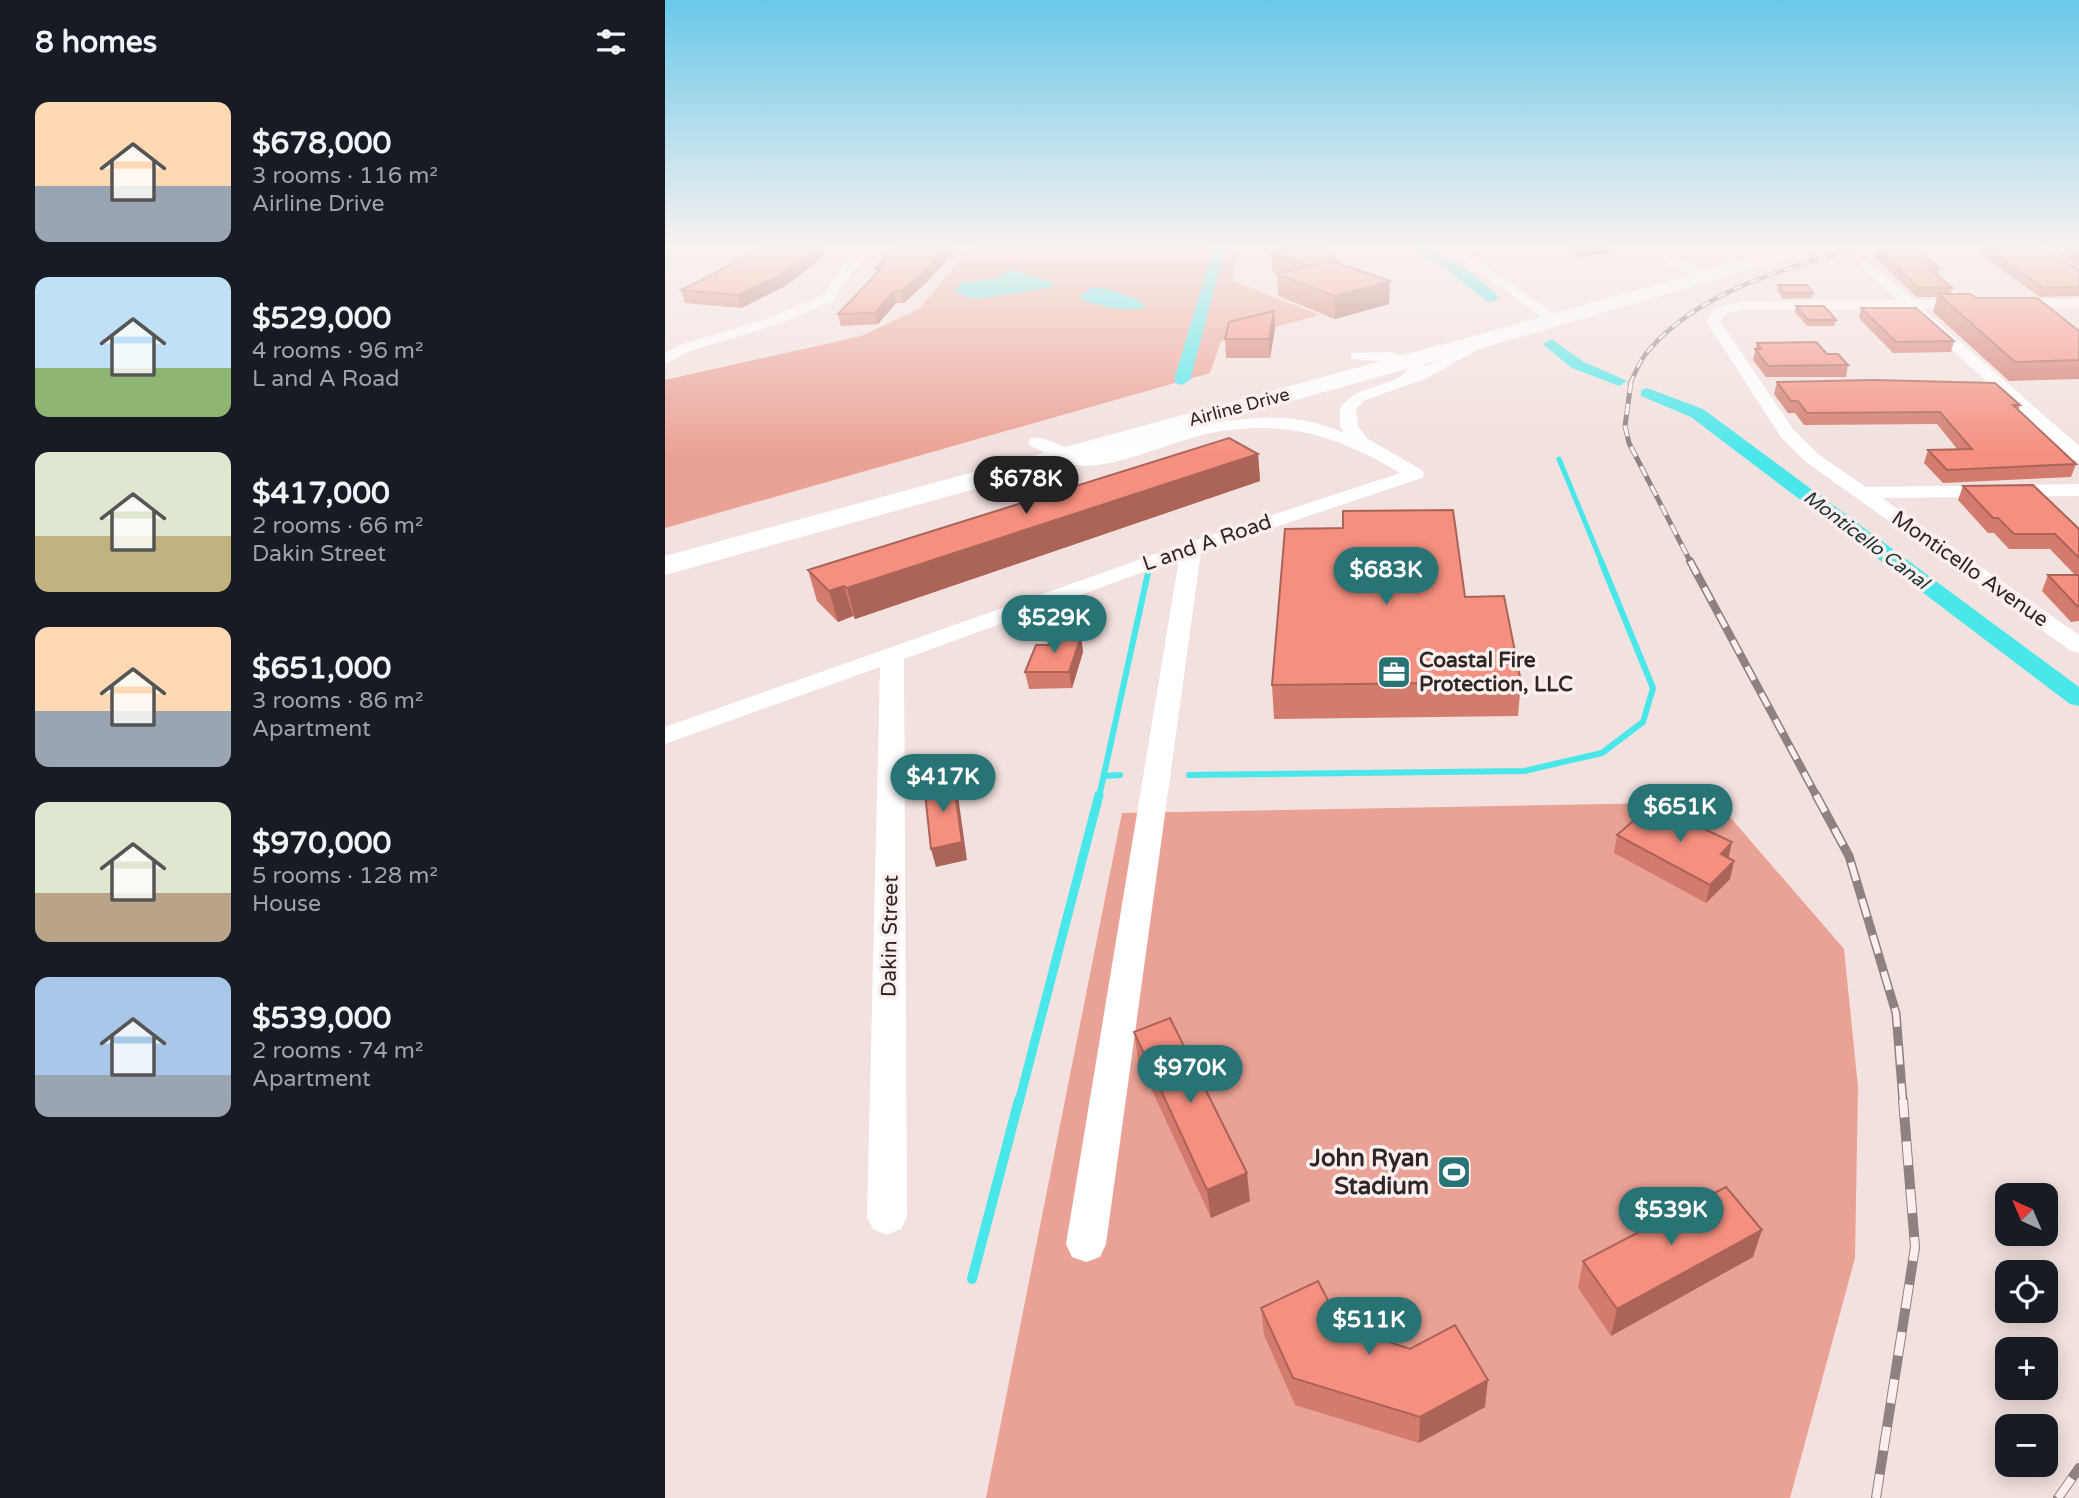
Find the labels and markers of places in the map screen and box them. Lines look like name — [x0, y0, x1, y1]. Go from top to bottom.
pin: $678K — [977, 456, 1075, 516]
pin: $683K — [1337, 548, 1435, 607]
pin: $529K — [1005, 596, 1103, 655]
place label: Coastal Fire Protection, LLC — [1419, 648, 1573, 697]
office icon: Coastal Fire Protection, LLC — [1375, 653, 1413, 691]
pin: $417K — [894, 754, 992, 814]
pin: $651K — [1631, 784, 1729, 844]
pin: $970K — [1141, 1046, 1239, 1105]
place label: John Ryan Stadium — [1309, 1144, 1429, 1201]
sports icon: John Ryan Stadium — [1435, 1153, 1473, 1191]
pin: $539K — [1622, 1188, 1720, 1247]
pin: $511K — [1320, 1298, 1418, 1357]

